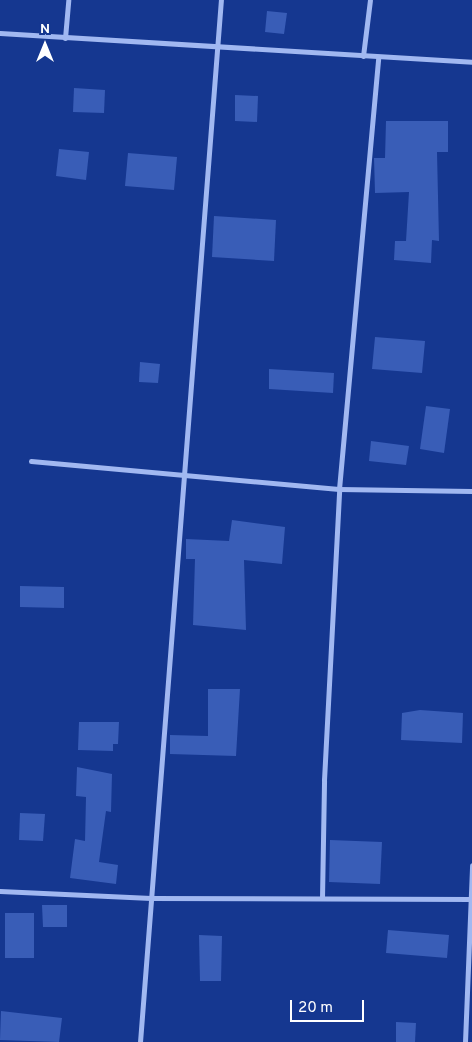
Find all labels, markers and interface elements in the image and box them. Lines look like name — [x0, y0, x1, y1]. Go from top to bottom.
north arrow — [20, 20, 70, 70]
text: N — [40, 21, 50, 38]
scale bar — [292, 990, 366, 1022]
text: 20 m — [298, 999, 333, 1018]

